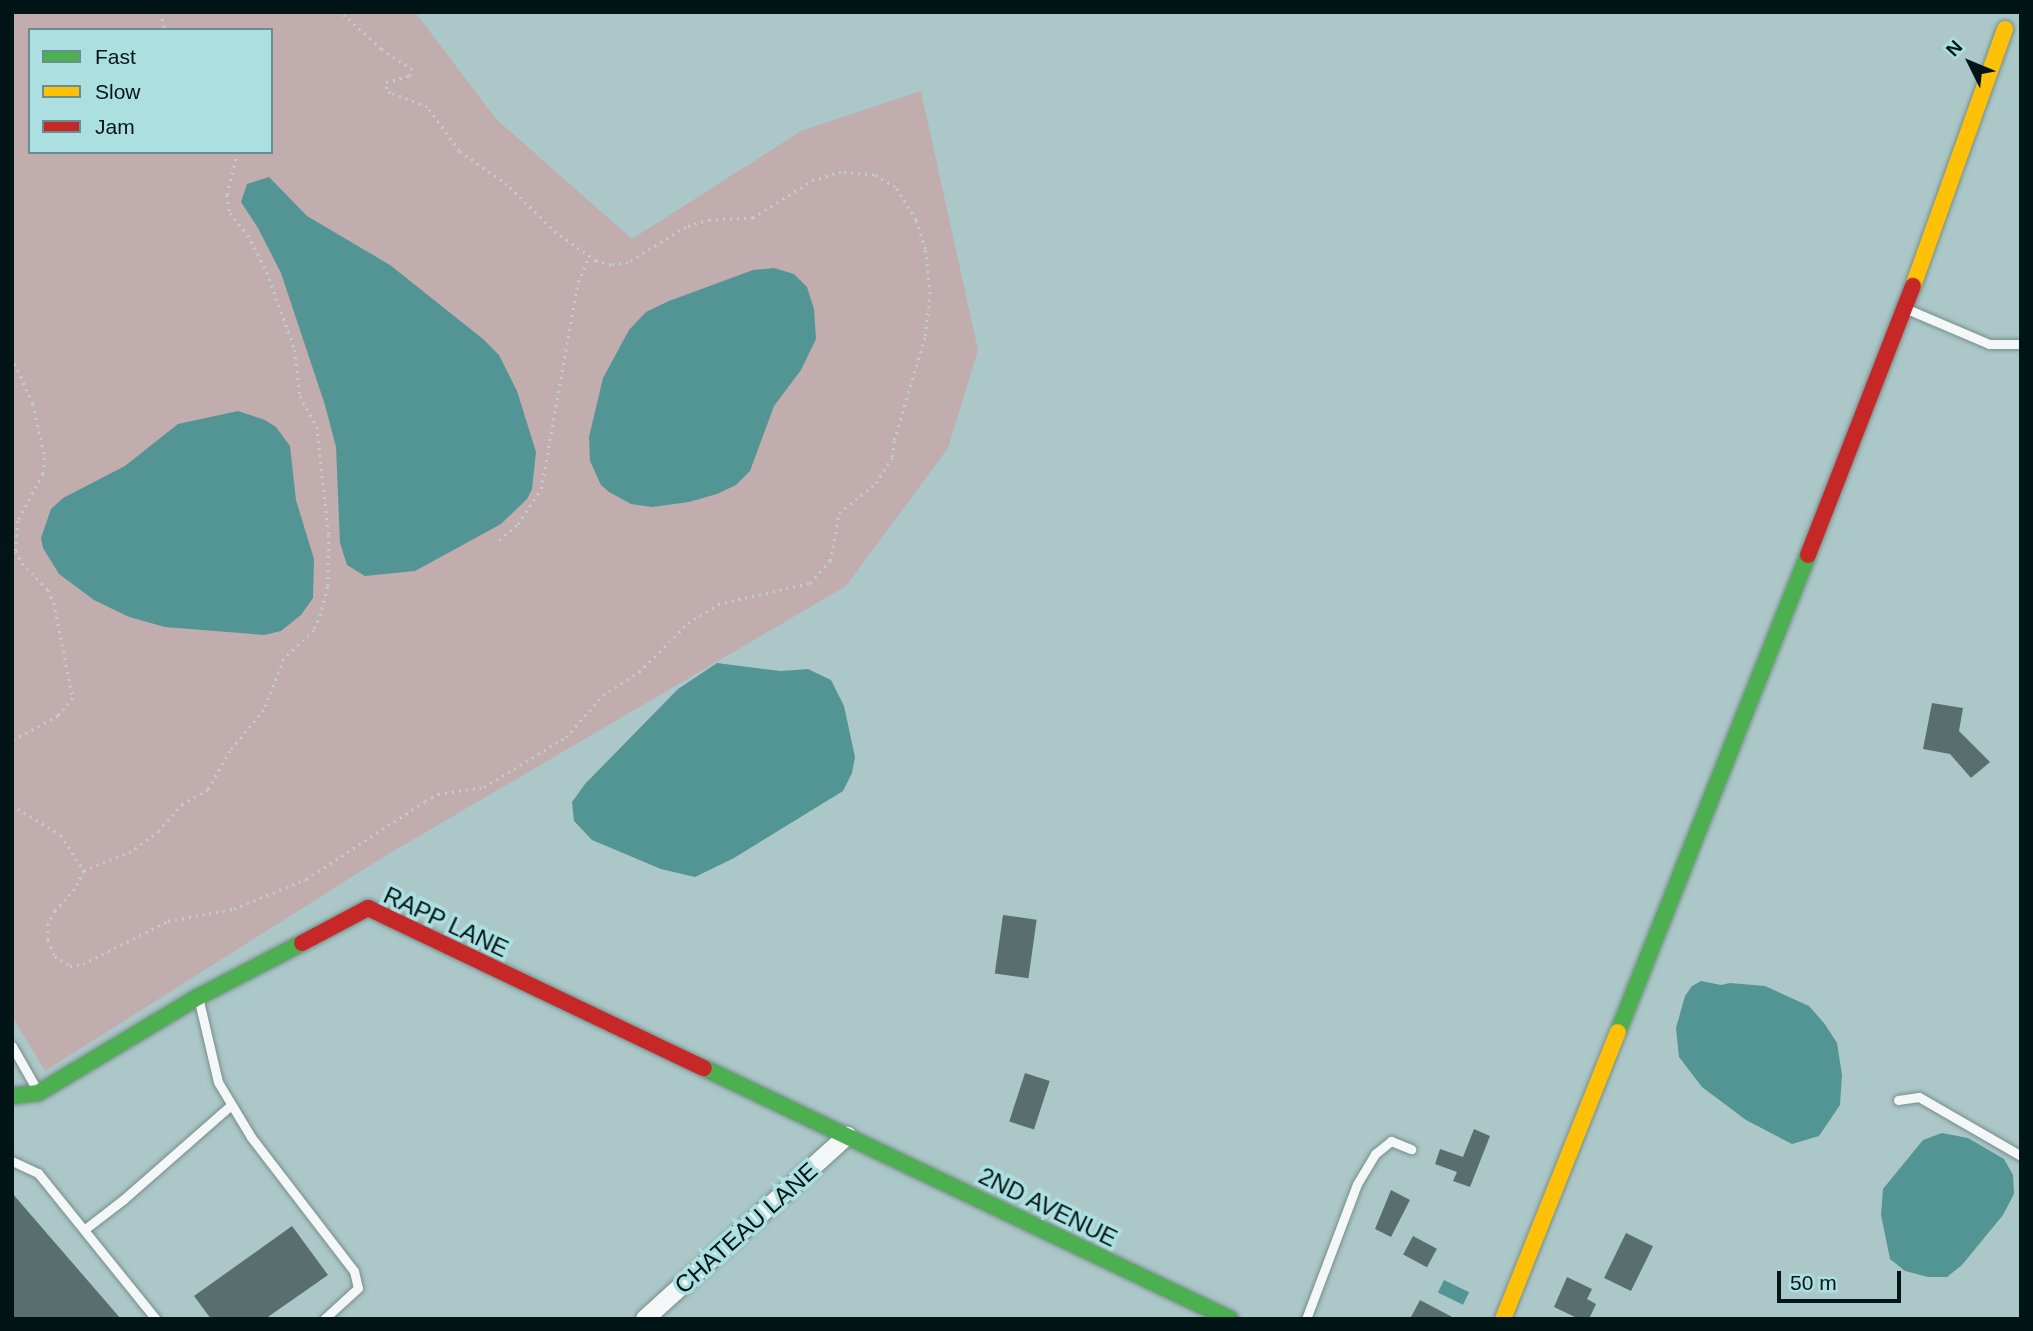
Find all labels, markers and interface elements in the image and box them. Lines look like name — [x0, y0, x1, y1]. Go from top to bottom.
legend — [28, 28, 273, 154]
north arrow — [1935, 28, 2005, 98]
text: N — [1942, 36, 1967, 61]
text: Fast — [95, 45, 136, 68]
text: Slow — [95, 80, 141, 103]
text: Jam — [95, 115, 135, 138]
street label: RAPP LANE — [379, 880, 513, 964]
street label: CHATEAU LANE — [669, 1156, 823, 1300]
street label: 2ND AVENUE — [974, 1161, 1122, 1253]
scale bar — [1781, 1258, 1905, 1302]
text: 50 m — [1790, 1271, 1837, 1294]

